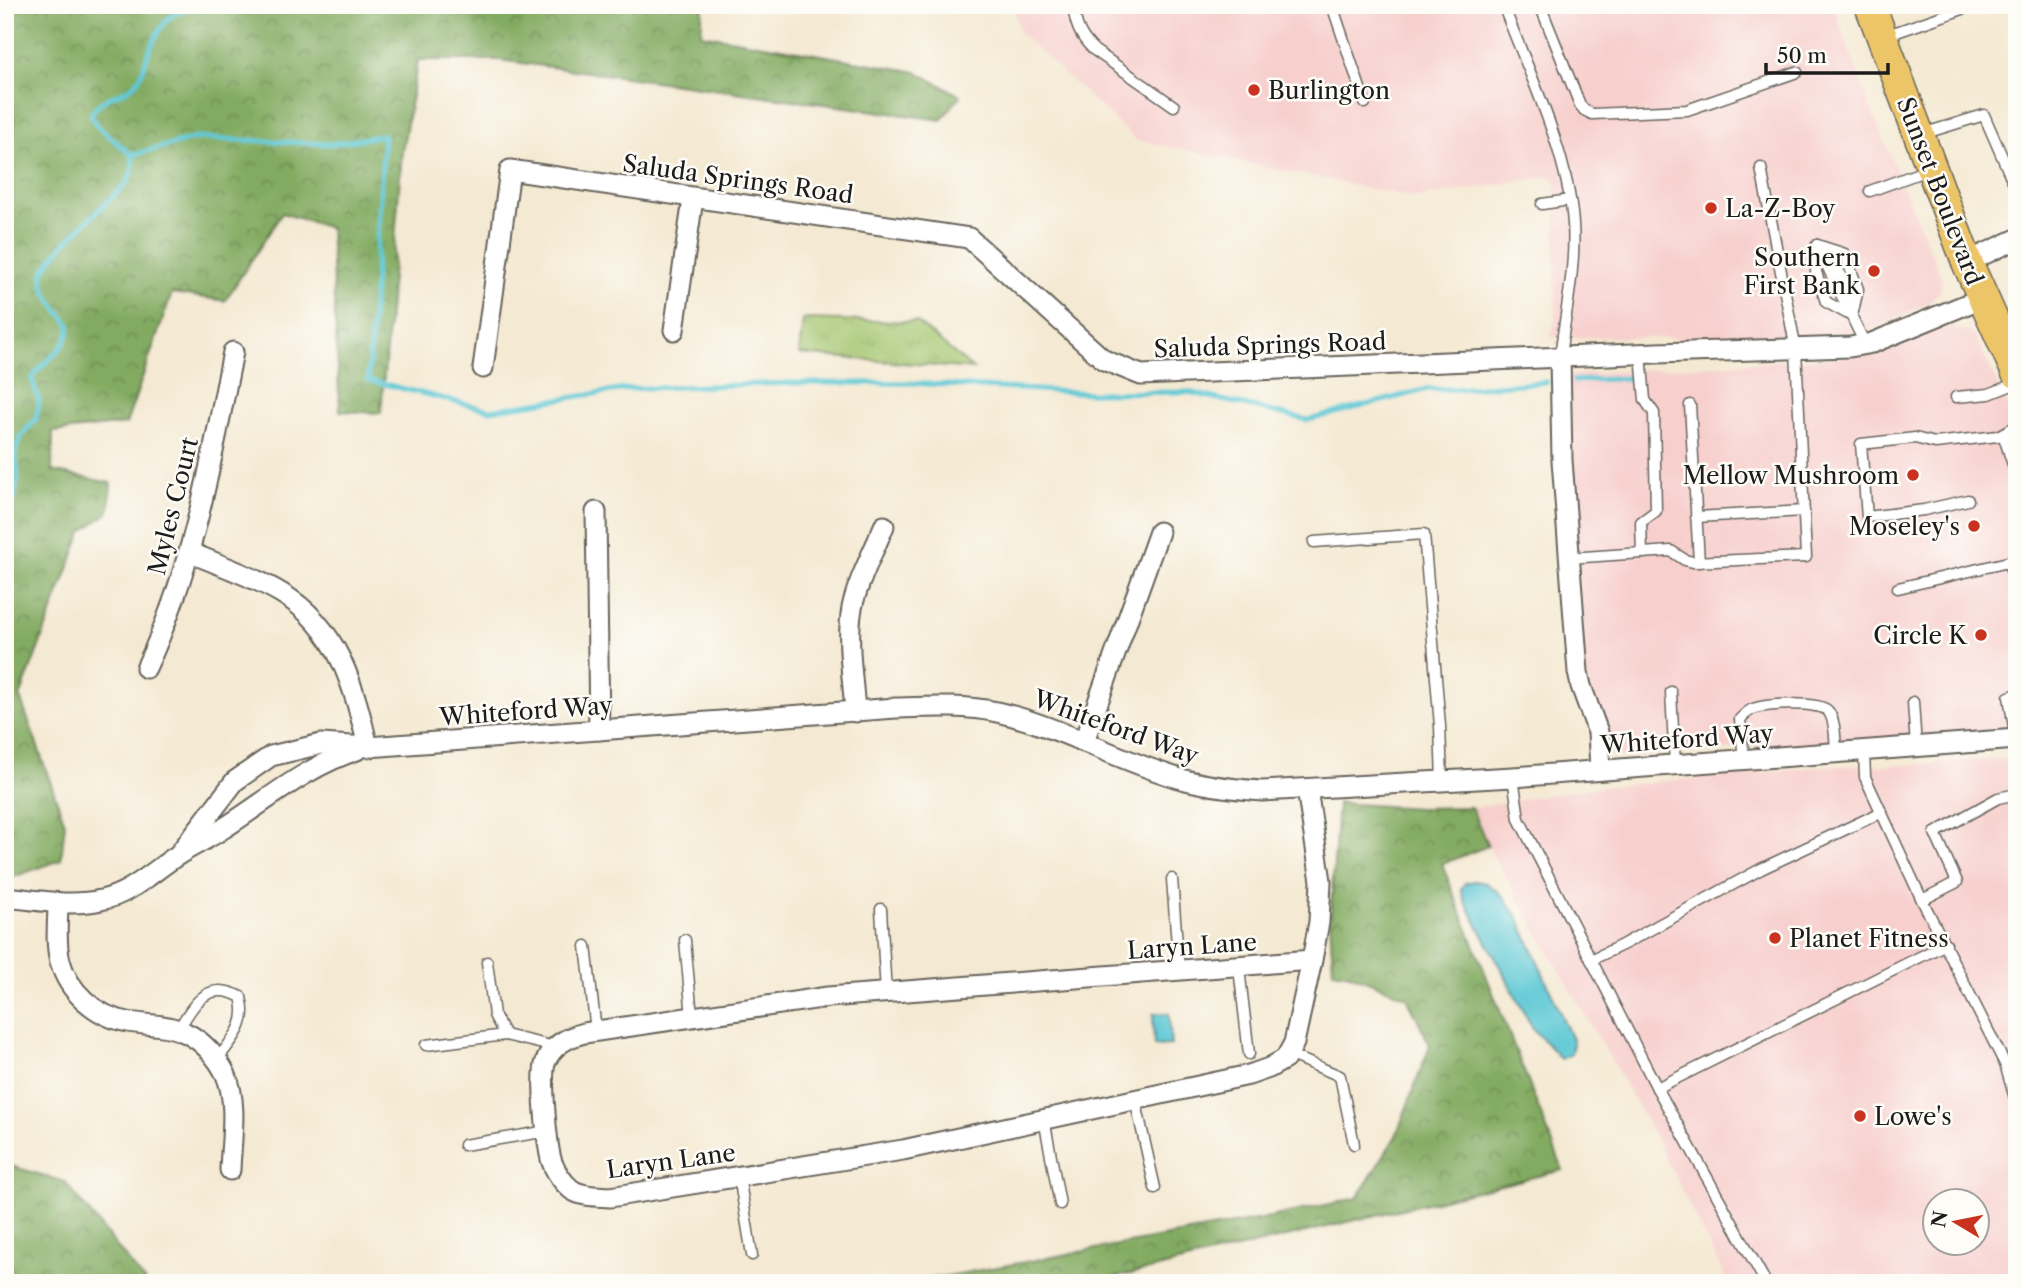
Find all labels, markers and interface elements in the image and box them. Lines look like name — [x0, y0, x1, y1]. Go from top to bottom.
scale bar — [1766, 32, 1889, 76]
text: 50 m — [1777, 43, 1827, 68]
place label: Burlington — [1268, 76, 1390, 105]
marker: Burlington — [1246, 82, 1262, 98]
street label: Sunset Boulevard — [1891, 93, 1989, 289]
street label: Saluda Springs Road — [621, 148, 856, 210]
place label: La-Z-Boy — [1725, 194, 1836, 223]
marker: La-Z-Boy — [1703, 200, 1719, 216]
place label: Southern First Bank — [1744, 243, 1861, 300]
marker: Southern First Bank — [1866, 263, 1882, 279]
street label: Saluda Springs Road — [1153, 326, 1387, 364]
street label: Myles Court — [142, 434, 204, 578]
place label: Mellow Mushroom — [1682, 461, 1899, 490]
marker: Mellow Mushroom — [1905, 467, 1921, 483]
place label: Moseley's — [1849, 512, 1960, 541]
marker: Moseley's — [1966, 518, 1982, 534]
place label: Circle K — [1873, 621, 1968, 650]
marker: Circle K — [1973, 627, 1989, 643]
street label: Whiteford Way — [1029, 683, 1203, 771]
street label: Whiteford Way — [437, 690, 614, 732]
street label: Whiteford Way — [1598, 718, 1775, 760]
place label: Planet Fitness — [1789, 924, 1949, 953]
street label: Laryn Lane — [1126, 927, 1258, 965]
marker: Planet Fitness — [1767, 930, 1783, 946]
place label: Lowe's — [1874, 1102, 1952, 1131]
marker: Lowe's — [1852, 1108, 1868, 1124]
street label: Laryn Lane — [605, 1138, 737, 1184]
north arrow — [1920, 1186, 1990, 1256]
text: N — [1927, 1209, 1953, 1229]

